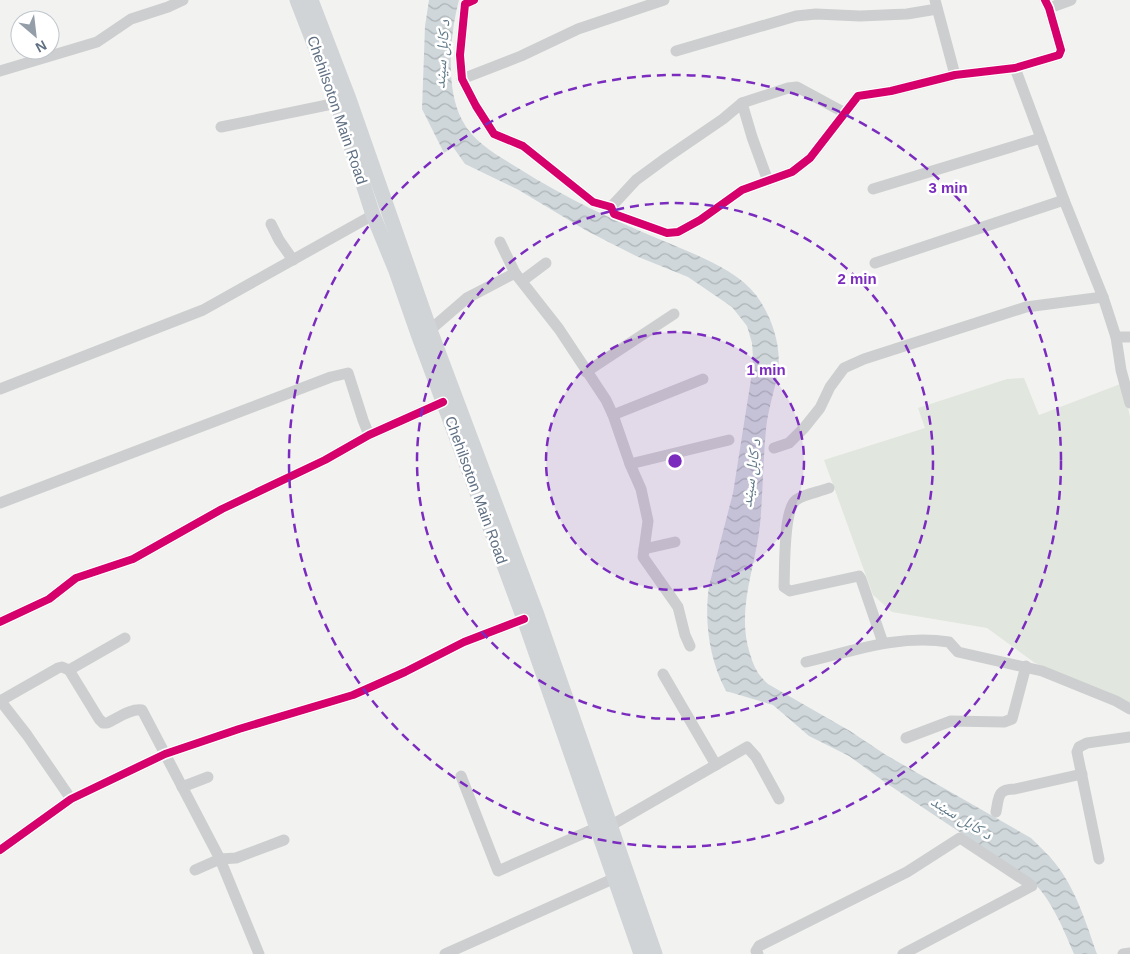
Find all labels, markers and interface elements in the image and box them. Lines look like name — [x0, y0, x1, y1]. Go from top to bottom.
north arrow — [10, 10, 60, 60]
water label: د کابل سيند — [431, 19, 454, 89]
street label: Chehilsoton Main Road — [304, 33, 371, 186]
text: N — [33, 37, 49, 56]
text: 3 min — [928, 179, 968, 196]
text: 2 min — [837, 270, 877, 287]
text: 1 min — [746, 361, 786, 378]
street label: Chehilsoton Main Road — [442, 414, 511, 566]
water label: د کابل سيند — [737, 438, 766, 509]
centre of rings — [666, 452, 684, 470]
water label: د کابل سيند — [927, 792, 996, 845]

